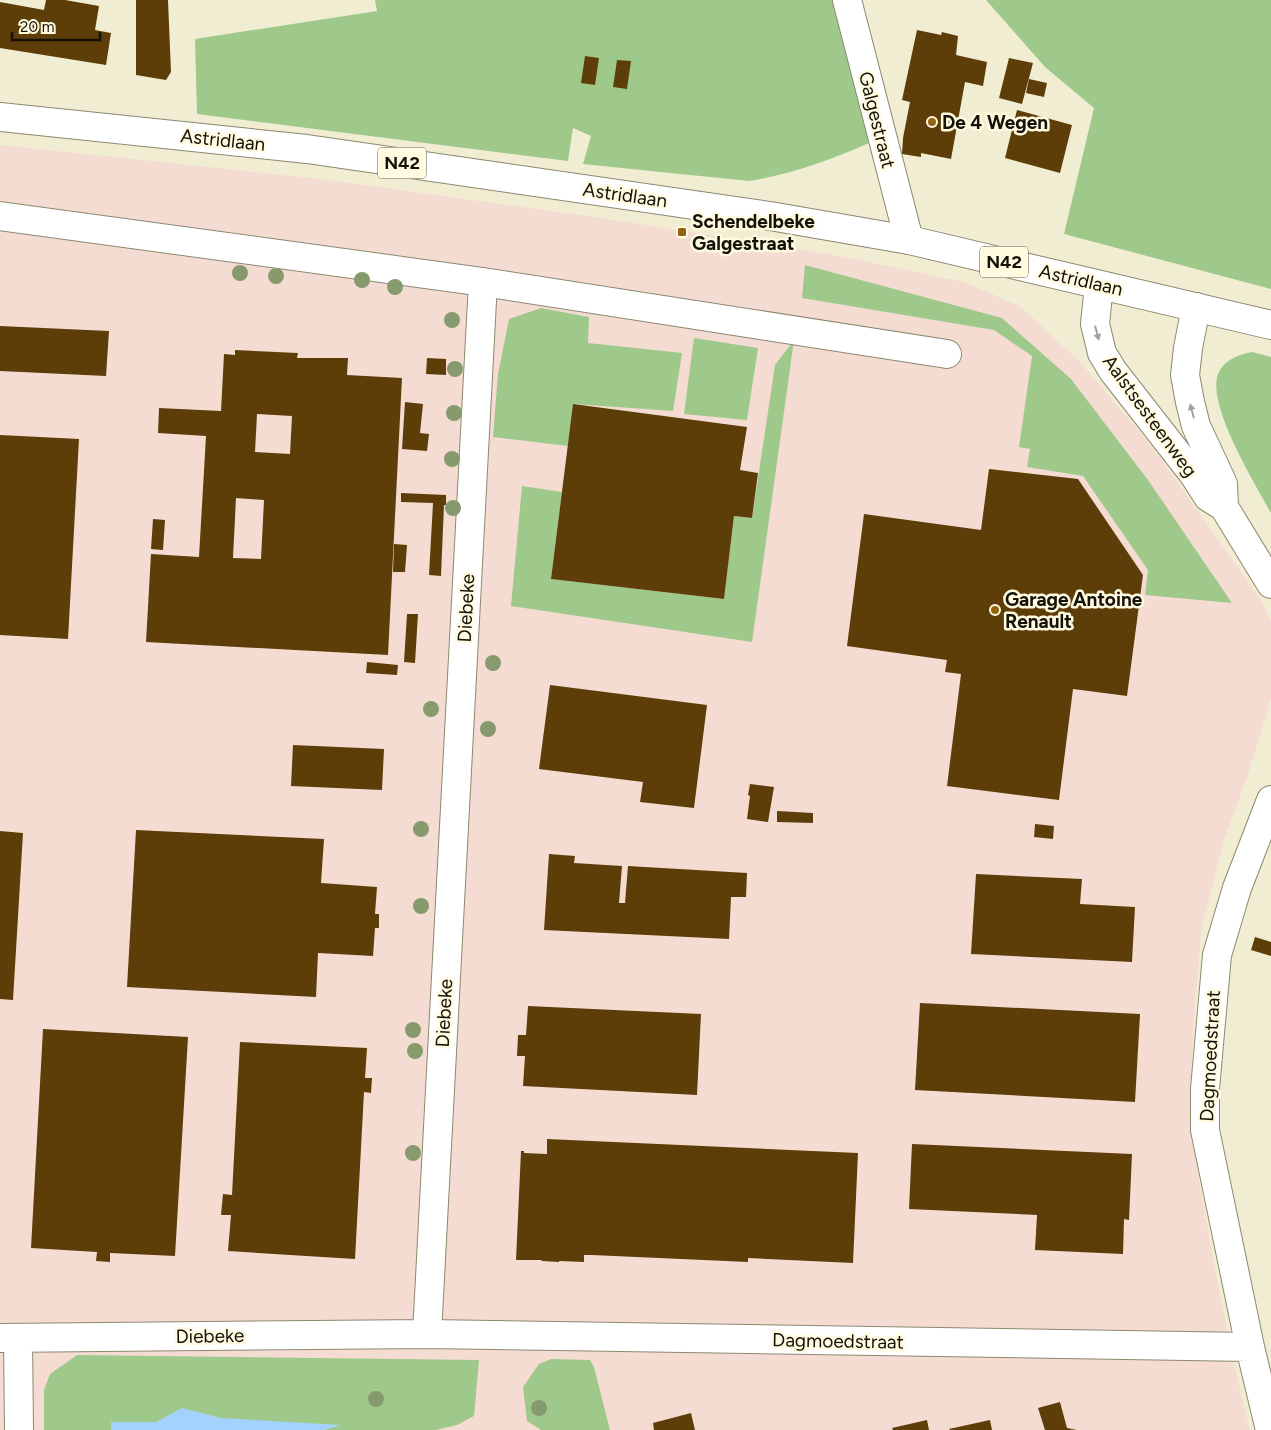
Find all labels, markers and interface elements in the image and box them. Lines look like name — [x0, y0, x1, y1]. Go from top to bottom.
scale bar — [12, 10, 100, 42]
text: 20 m — [20, 18, 54, 36]
street label: Galgestraat — [854, 69, 900, 171]
place label: De 4 Wegen — [942, 111, 1048, 134]
marker: De 4 Wegen — [926, 116, 938, 128]
street label: Astridlaan — [180, 124, 266, 156]
road number: N42 — [378, 148, 426, 178]
street label: Astridlaan — [581, 178, 669, 212]
place label: Schendelbeke Galgestraat — [692, 210, 815, 255]
marker: Schendelbeke Galgestraat — [676, 226, 688, 238]
road number: N42 — [980, 246, 1028, 278]
street label: Astridlaan — [1037, 259, 1125, 301]
one-way arrow — [1093, 325, 1101, 340]
street label: Aalstsesteenweg — [1098, 350, 1202, 482]
one-way arrow — [1188, 403, 1196, 418]
street label: Diebeke — [453, 573, 479, 643]
place label: Garage Antoine Renault — [1005, 588, 1143, 633]
marker: Garage Antoine Renault — [989, 604, 1001, 616]
street label: Diebeke — [431, 978, 457, 1048]
street label: Dagmoedstraat — [1195, 990, 1225, 1122]
street label: Diebeke — [175, 1324, 245, 1348]
street label: Dagmoedstraat — [772, 1328, 904, 1354]

